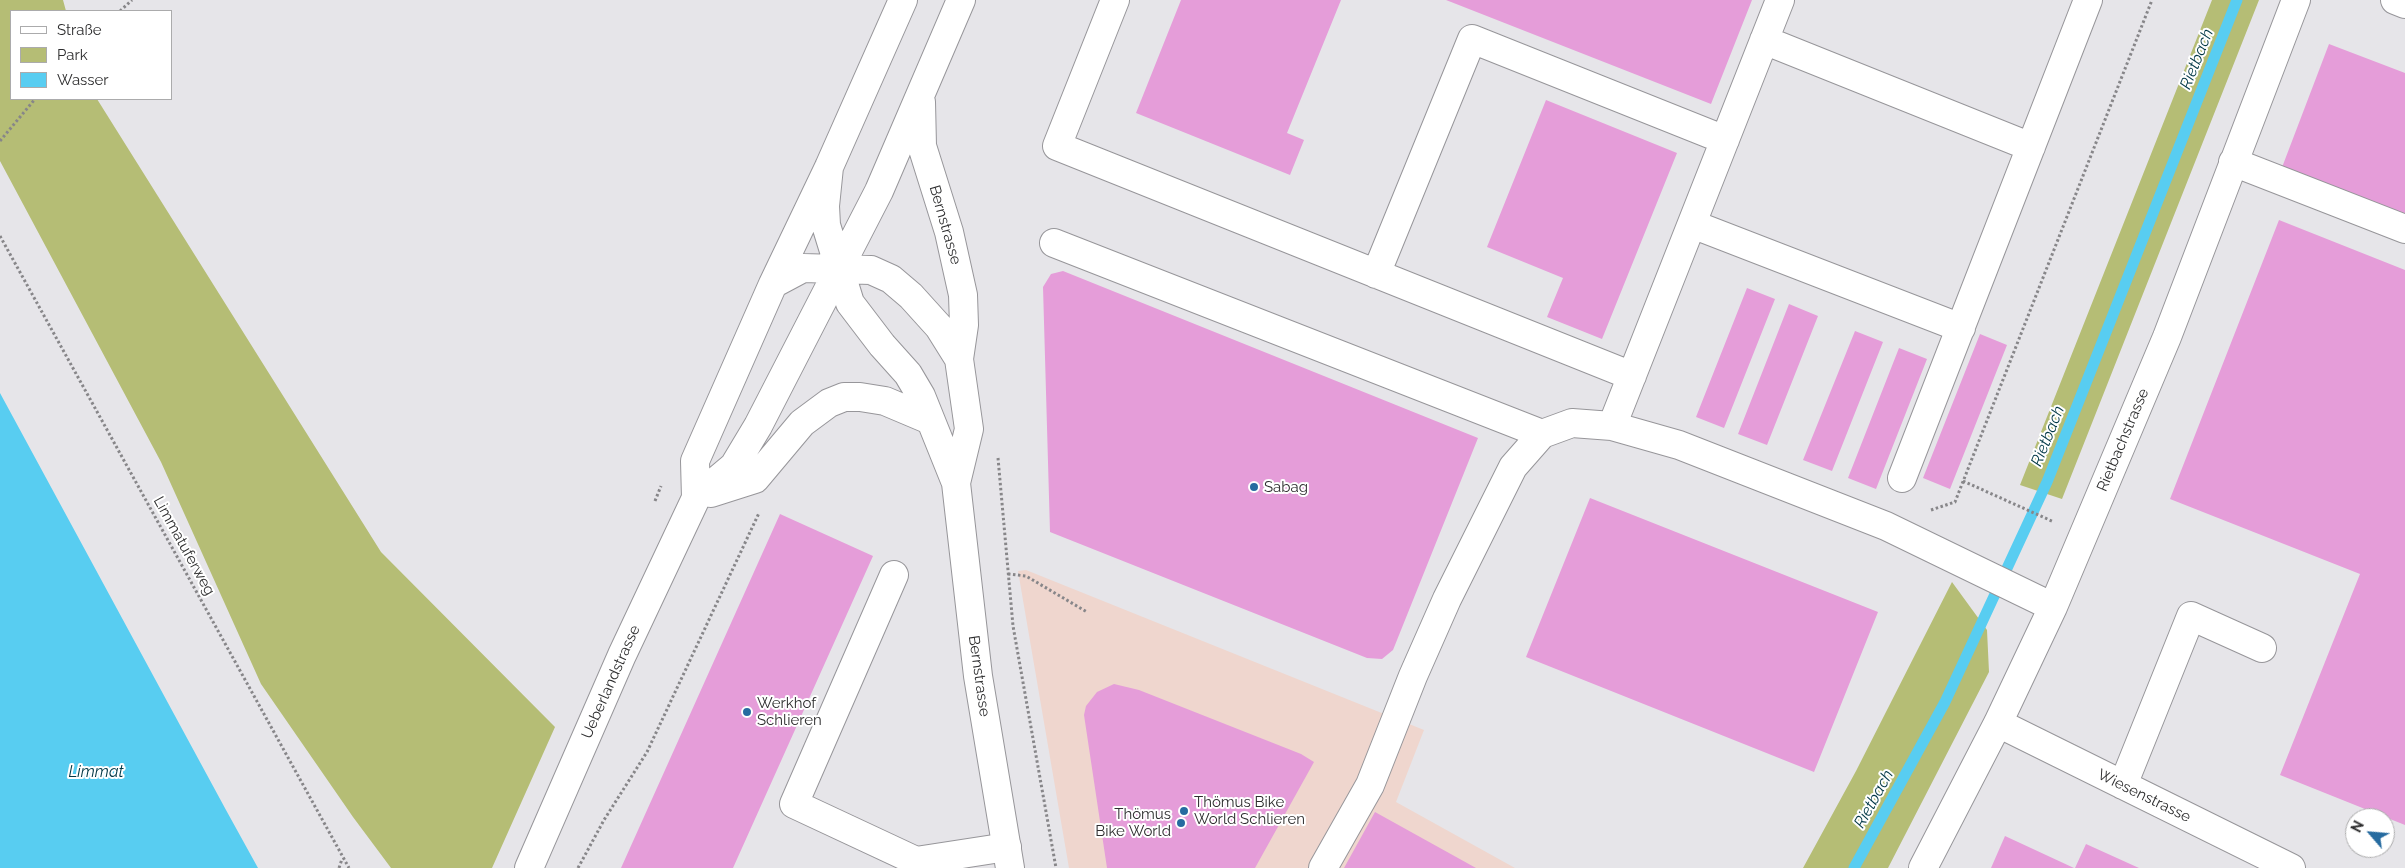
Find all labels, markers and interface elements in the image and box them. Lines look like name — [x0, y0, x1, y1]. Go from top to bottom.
legend — [10, 10, 172, 100]
text: Straße — [57, 21, 101, 39]
water label: Rietbach — [2176, 26, 2218, 92]
text: Park — [57, 46, 88, 64]
text: Wasser — [57, 71, 109, 89]
street label: Bernstrasse — [925, 183, 965, 267]
street label: Rietbachstrasse — [2093, 386, 2153, 494]
water label: Rietbach — [2027, 403, 2069, 469]
place label: Sabag — [1264, 478, 1308, 496]
marker: Sabag — [1248, 481, 1260, 493]
street label: Limmatuferweg — [149, 493, 219, 599]
street label: Ueberlandstrasse — [578, 622, 644, 742]
street label: Bernstrasse — [964, 634, 994, 718]
place label: Werkhof Schlieren — [757, 694, 822, 729]
marker: Werkhof Schlieren — [741, 706, 753, 718]
water label: Limmat — [68, 762, 124, 782]
street label: Wiesenstrasse — [2094, 766, 2194, 826]
water label: Rietbach — [1850, 767, 1898, 831]
place label: Thömus Bike World Schlieren — [1194, 793, 1305, 828]
place label: Thömus Bike World — [1095, 805, 1171, 840]
marker: Thömus Bike World Schlieren — [1178, 805, 1190, 817]
north arrow — [2345, 808, 2395, 858]
marker: Thömus Bike World — [1175, 817, 1187, 829]
text: N — [2348, 818, 2367, 835]

